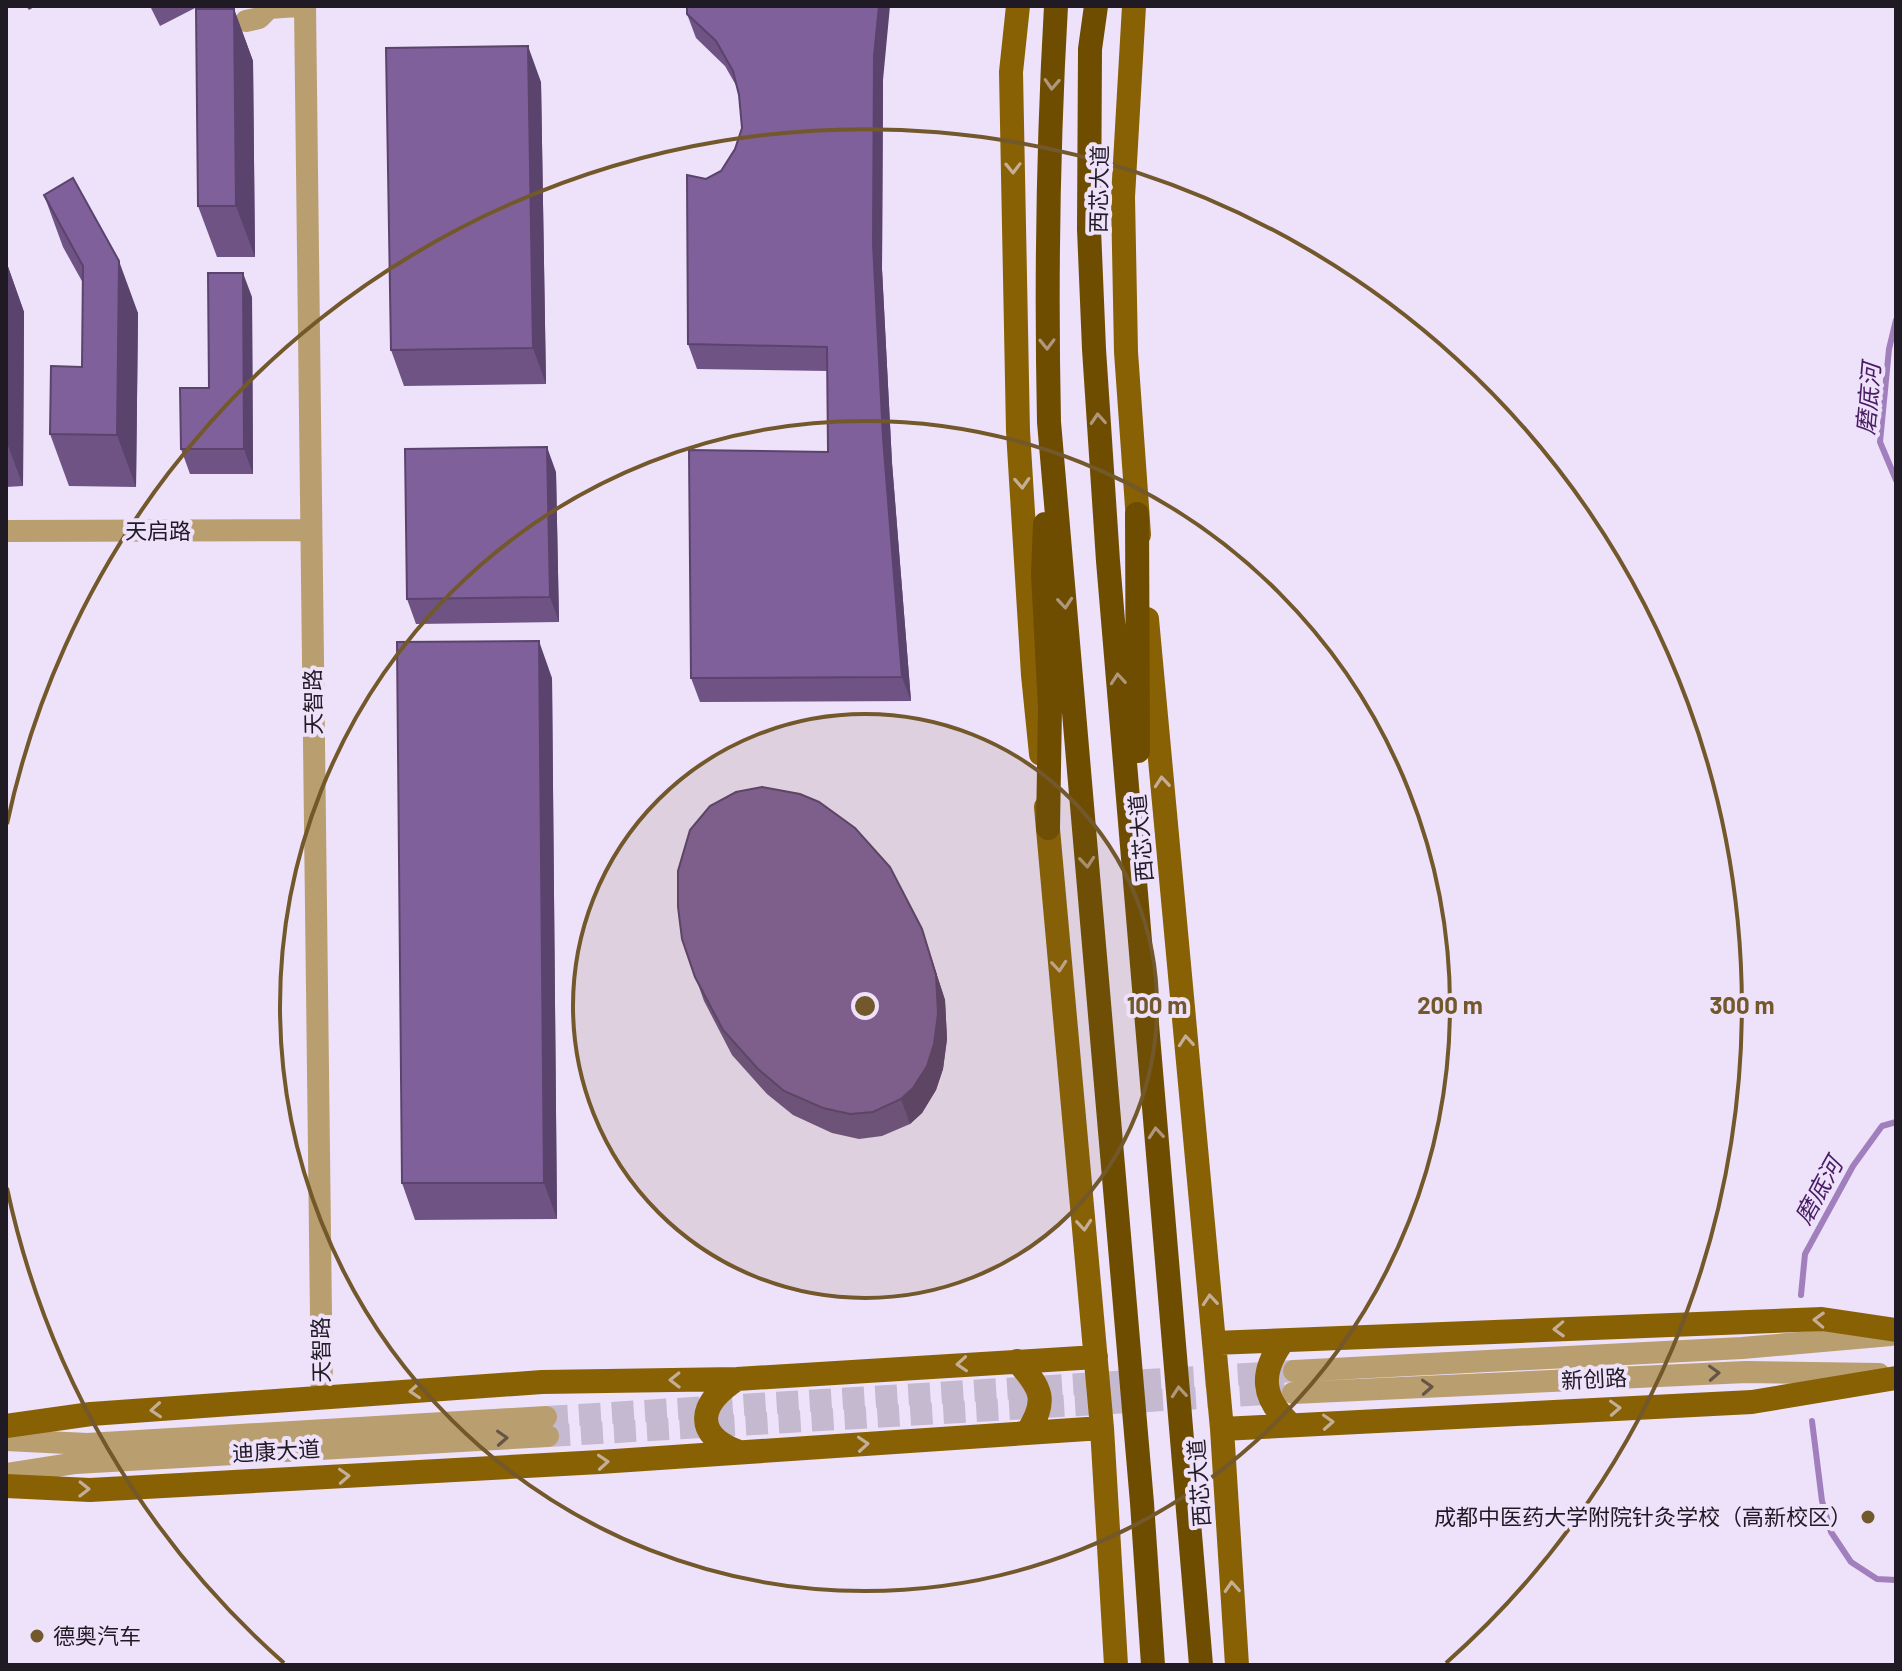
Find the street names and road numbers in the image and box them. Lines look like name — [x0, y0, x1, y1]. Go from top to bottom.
street label: 西芯大道 — [1084, 145, 1112, 233]
street label: 天启路 — [125, 517, 191, 543]
street label: 天智路 — [298, 669, 326, 735]
street label: 西芯大道 — [1123, 793, 1157, 883]
street label: 天智路 — [306, 1317, 334, 1383]
street label: 新创路 — [1560, 1363, 1628, 1393]
street label: 迪康大道 — [231, 1435, 321, 1465]
street label: 西芯大道 — [1182, 1438, 1214, 1528]

